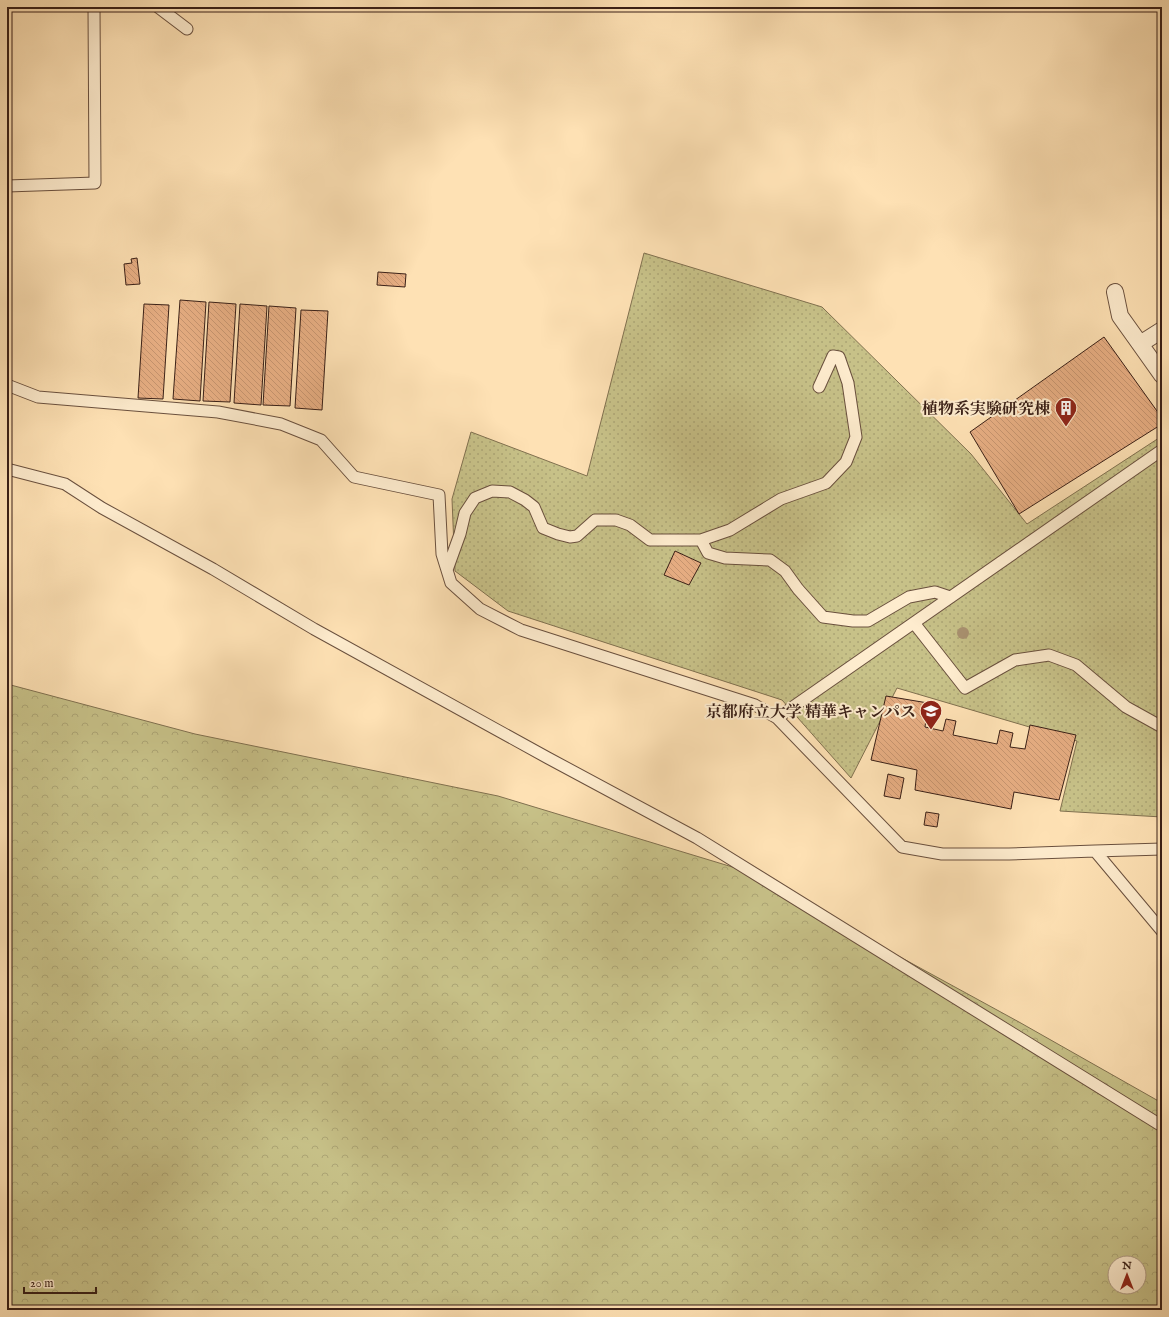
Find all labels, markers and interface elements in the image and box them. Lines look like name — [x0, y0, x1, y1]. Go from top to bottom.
building icon: 植物系実験研究棟 — [1053, 395, 1079, 428]
place label: 植物系実験研究棟 — [922, 400, 1050, 420]
school or university icon: 京都府立大学 精華キャンパス — [918, 698, 944, 731]
place label: 京都府立大学 精華キャンパス — [706, 703, 916, 723]
north arrow — [1107, 1255, 1147, 1295]
text: N — [1121, 1259, 1132, 1273]
scale bar — [24, 1269, 96, 1295]
text: 20 m — [30, 1276, 53, 1291]

